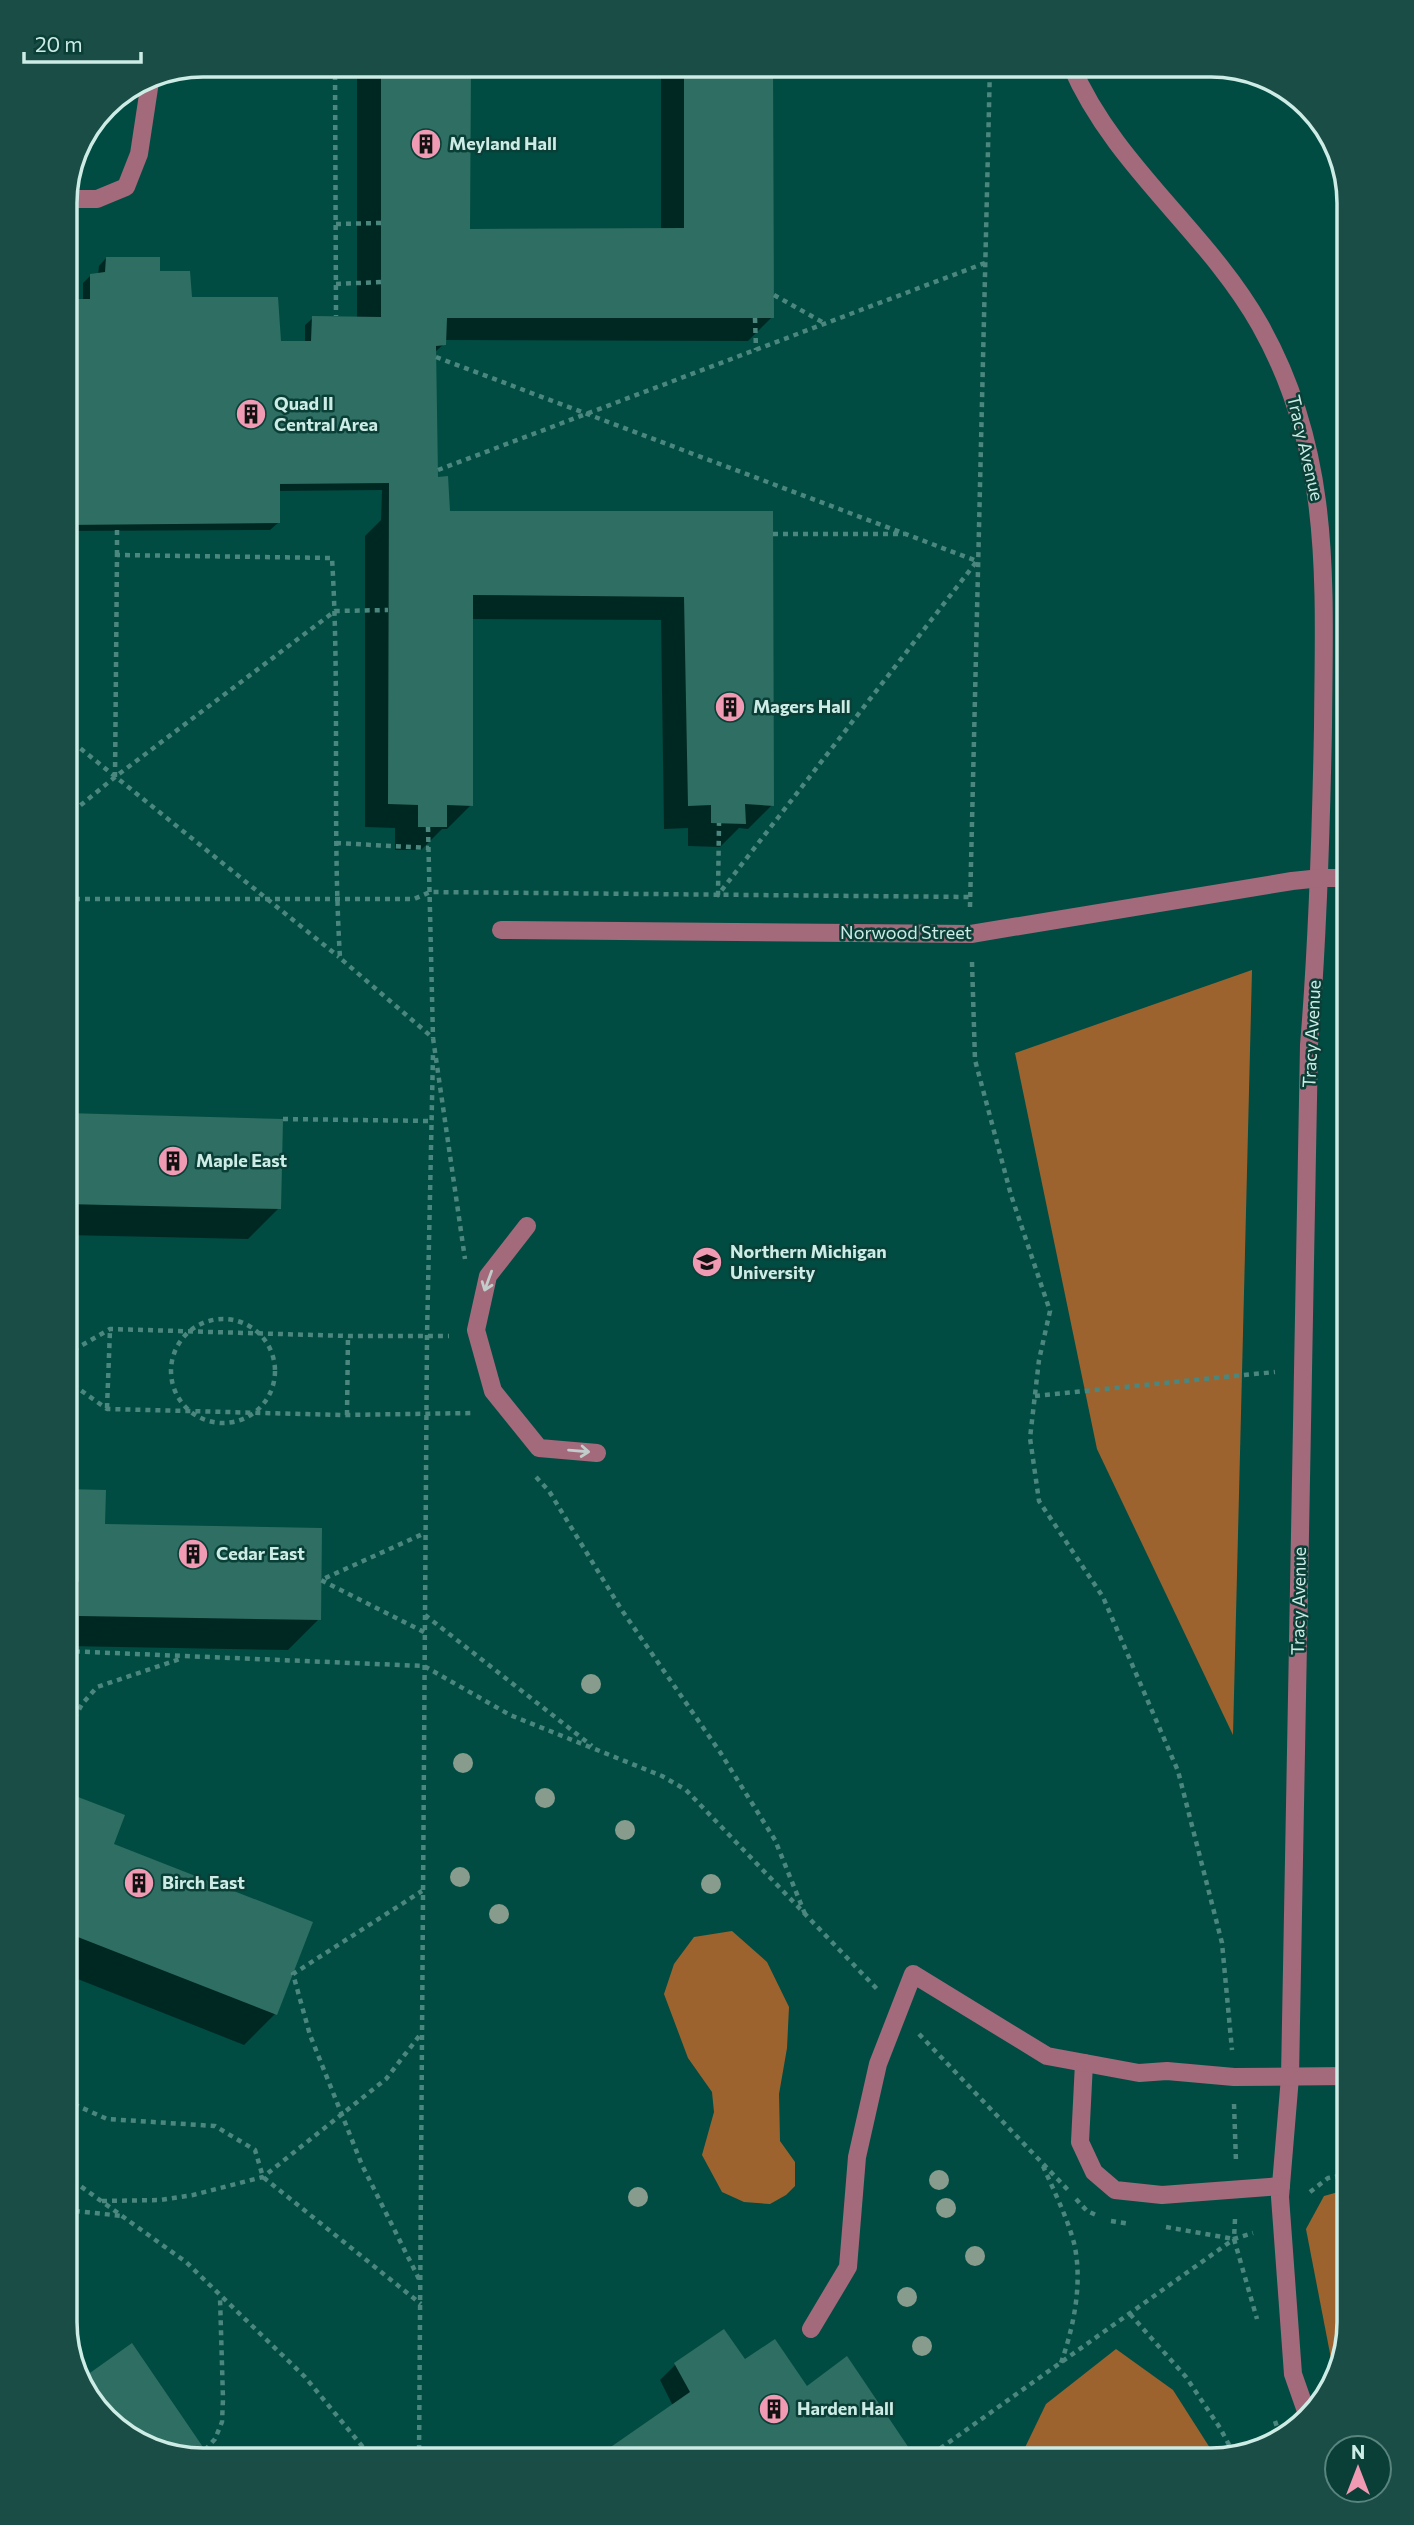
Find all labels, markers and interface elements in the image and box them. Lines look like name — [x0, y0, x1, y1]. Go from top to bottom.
scale bar — [24, 21, 142, 65]
text: 20 m — [35, 31, 83, 56]
building icon: Meyland Hall — [409, 127, 443, 161]
place label: Meyland Hall — [449, 132, 557, 154]
place label: Quad II Central Area — [274, 392, 378, 435]
street label: Tracy Avenue — [1283, 393, 1329, 503]
building icon: Quad II Central Area — [234, 397, 268, 431]
building icon: Magers Hall — [713, 690, 747, 724]
place label: Magers Hall — [753, 695, 851, 717]
street label: Norwood Street — [840, 921, 972, 943]
street label: Tracy Avenue — [1297, 979, 1325, 1089]
building icon: Maple East — [156, 1144, 190, 1178]
place label: Maple East — [196, 1149, 288, 1171]
place label: Northern Michigan University — [730, 1240, 887, 1283]
school or university icon: Northern Michigan University — [690, 1245, 724, 1279]
one-way arrow — [481, 1270, 493, 1291]
one-way arrow — [567, 1445, 590, 1458]
building icon: Cedar East — [176, 1537, 210, 1571]
place label: Cedar East — [216, 1542, 305, 1564]
street label: Tracy Avenue — [1286, 1547, 1310, 1655]
building icon: Birch East — [122, 1866, 156, 1900]
place label: Birch East — [162, 1871, 245, 1893]
building icon: Harden Hall — [757, 2392, 791, 2426]
place label: Harden Hall — [797, 2397, 894, 2419]
north arrow — [1323, 2434, 1393, 2504]
text: N — [1351, 2440, 1365, 2463]

